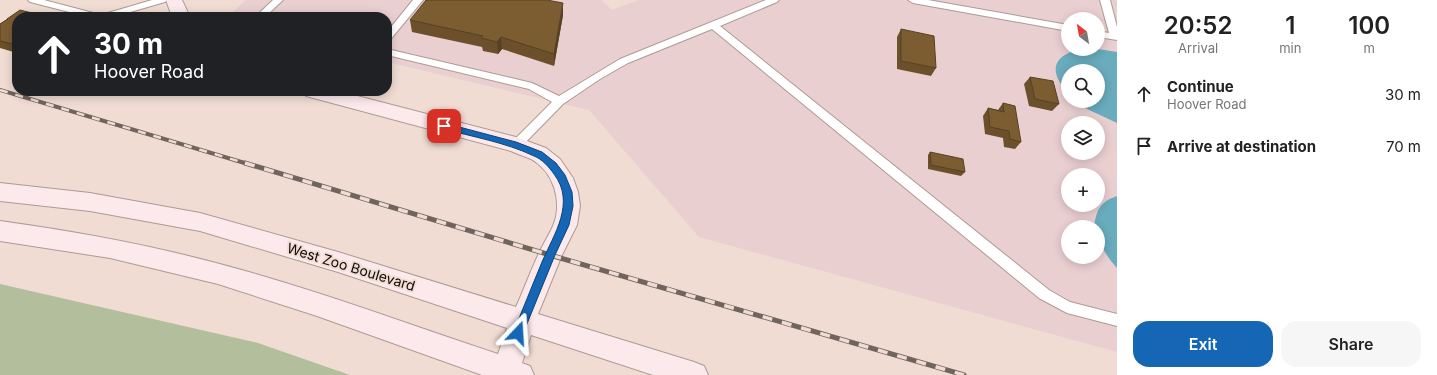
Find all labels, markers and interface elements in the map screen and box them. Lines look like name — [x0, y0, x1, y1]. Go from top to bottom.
text: 20:52 — [1164, 11, 1232, 40]
text: 1 — [1285, 11, 1295, 40]
text: 100 — [1348, 11, 1390, 40]
north arrow — [1061, 12, 1105, 56]
map controls — [1061, 12, 1105, 264]
text: 30 m — [94, 27, 163, 61]
icon: ahead — [28, 28, 80, 80]
text: Arrival — [1178, 40, 1218, 56]
text: min — [1279, 40, 1301, 56]
text: m — [1363, 40, 1375, 56]
text: Hoover Road — [94, 61, 204, 82]
button: search — [1061, 64, 1105, 108]
text: Continue — [1167, 77, 1234, 96]
icon: ahead — [1133, 83, 1155, 105]
text: 30 m — [1385, 85, 1421, 104]
text: Hoover Road — [1167, 96, 1247, 112]
pin — [427, 109, 461, 143]
icon: arrive — [433, 115, 455, 137]
button: layers — [1061, 116, 1105, 160]
icon: arrive — [1133, 135, 1155, 157]
text: Arrive at destination — [1167, 137, 1316, 156]
text: 70 m — [1386, 137, 1421, 156]
button: + — [1061, 168, 1105, 212]
button: − — [1061, 220, 1105, 264]
street label: West Zoo Boulevard — [285, 239, 417, 294]
position arrow — [497, 312, 539, 354]
button: Exit — [1133, 321, 1273, 367]
button: Share — [1281, 321, 1421, 367]

